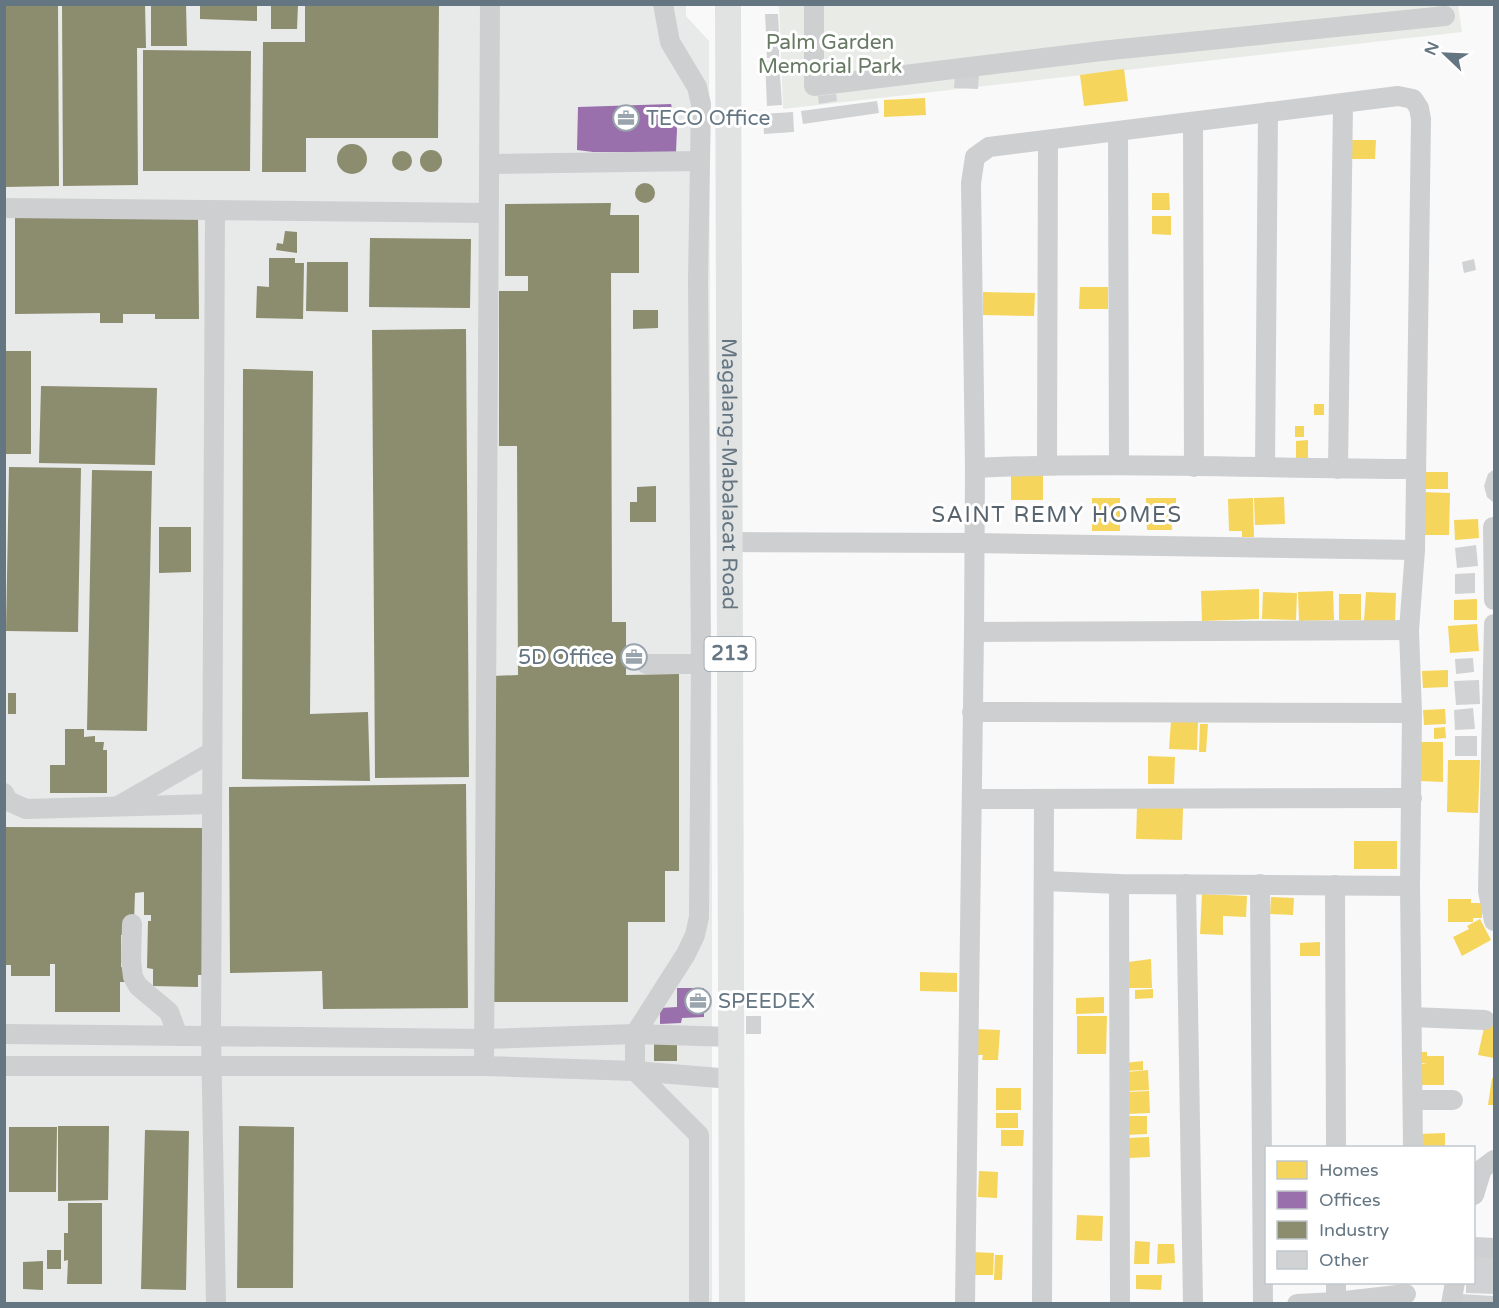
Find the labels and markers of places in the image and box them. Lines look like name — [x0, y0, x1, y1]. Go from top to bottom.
office icon: TECO Office — [611, 103, 641, 133]
place label: TECO Office — [646, 106, 771, 131]
office icon: 5D Office — [619, 642, 649, 672]
place label: 5D Office — [518, 645, 614, 670]
office icon: SPEEDEX — [683, 986, 713, 1016]
place label: SPEEDEX — [718, 989, 815, 1014]

